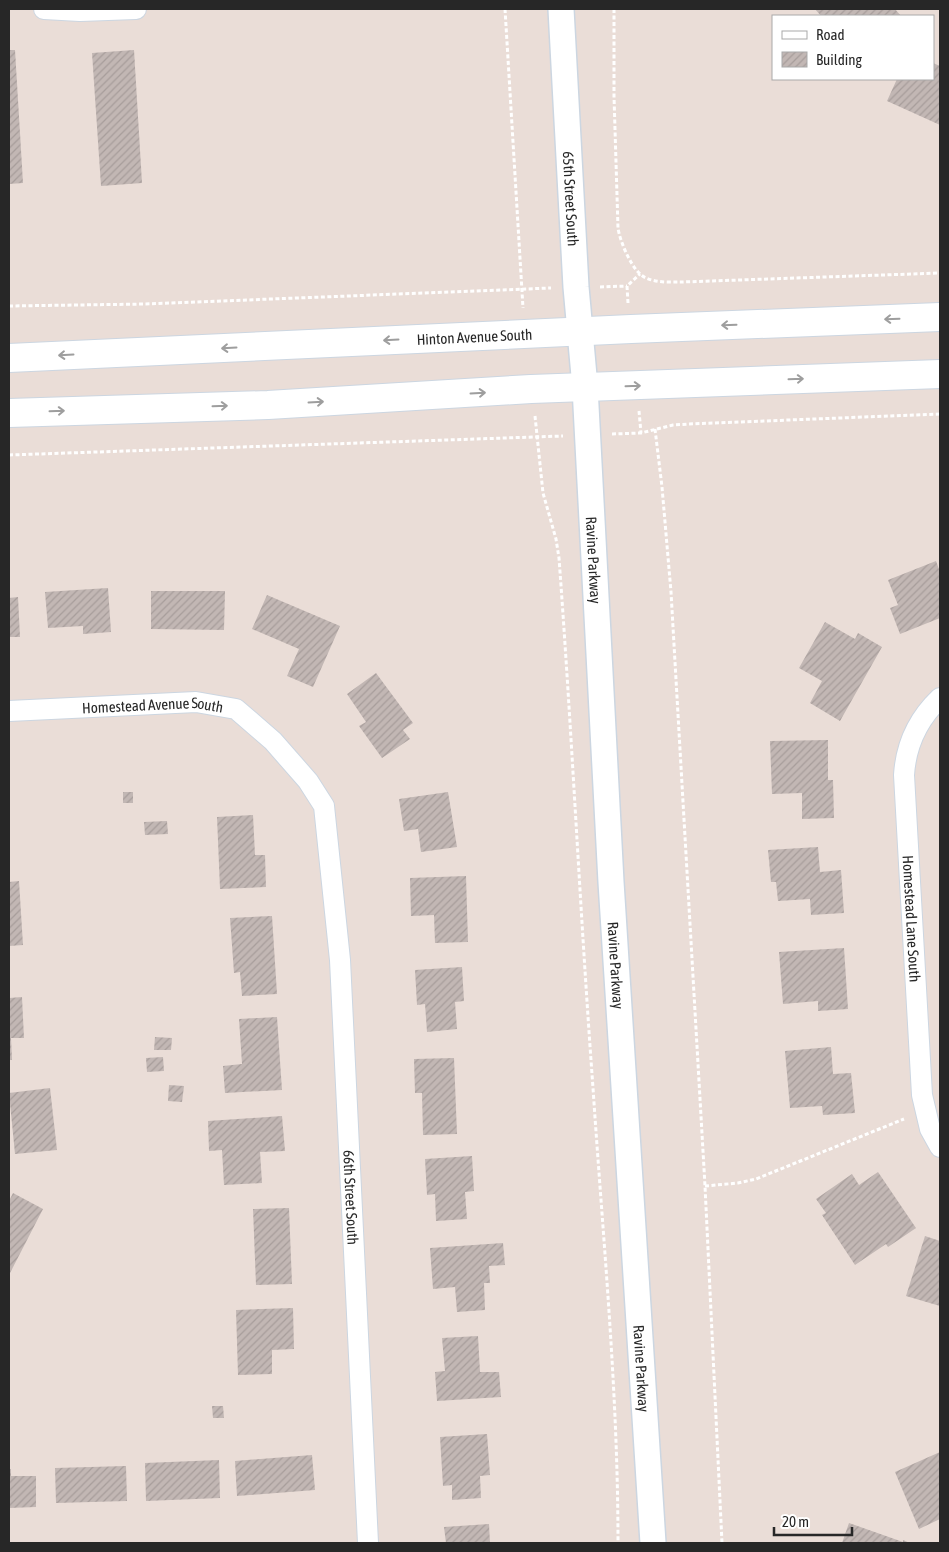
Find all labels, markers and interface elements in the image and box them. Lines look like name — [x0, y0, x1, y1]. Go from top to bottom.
legend — [772, 15, 934, 80]
text: Road — [816, 26, 845, 43]
text: Building — [816, 51, 862, 68]
street label: 65th Street South — [560, 151, 582, 247]
one-way arrow — [884, 314, 900, 323]
one-way arrow — [721, 320, 738, 330]
street label: Hinton Avenue South — [416, 325, 533, 347]
one-way arrow — [383, 336, 399, 345]
one-way arrow — [221, 343, 237, 352]
one-way arrow — [59, 351, 75, 360]
one-way arrow — [787, 375, 803, 384]
one-way arrow — [625, 381, 641, 390]
one-way arrow — [470, 388, 486, 397]
one-way arrow — [308, 397, 324, 406]
one-way arrow — [212, 402, 228, 411]
one-way arrow — [49, 407, 65, 416]
street label: Ravine Parkway — [583, 516, 605, 604]
street label: Homestead Avenue South — [82, 693, 225, 716]
street label: Homestead Lane South — [900, 855, 924, 983]
street label: Ravine Parkway — [605, 921, 628, 1009]
street label: 66th Street South — [341, 1149, 362, 1245]
street label: Ravine Parkway — [631, 1324, 653, 1413]
scale bar — [774, 1504, 852, 1536]
text: 20 m — [782, 1513, 809, 1530]

